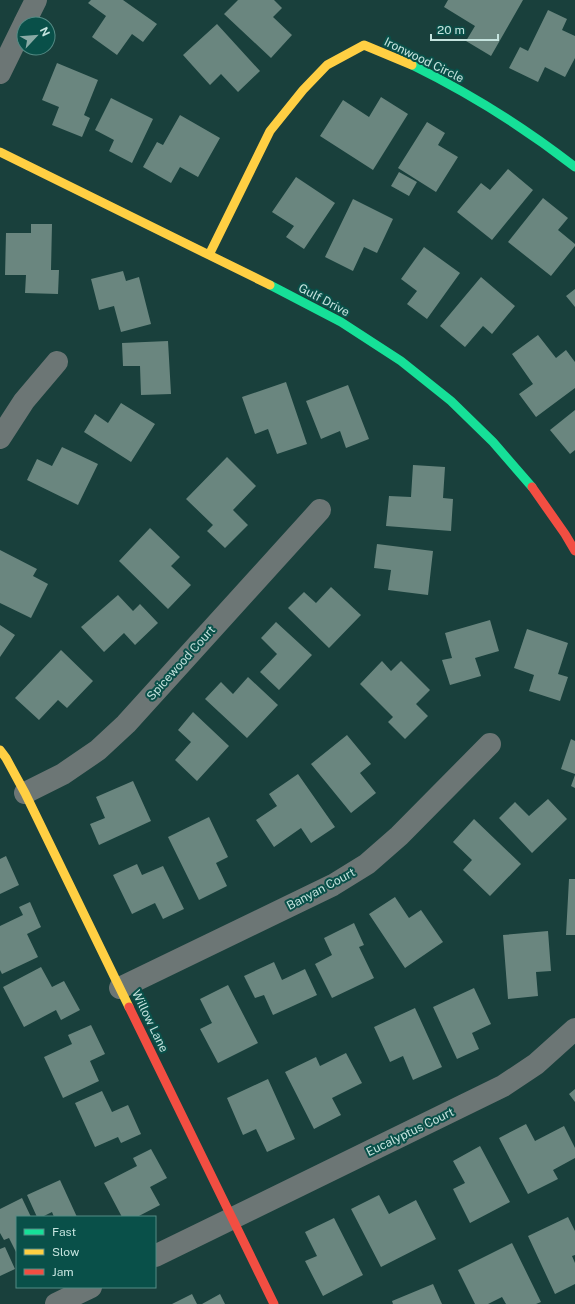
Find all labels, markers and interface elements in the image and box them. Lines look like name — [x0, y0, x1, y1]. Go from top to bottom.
north arrow — [16, 16, 56, 56]
scale bar — [431, 16, 498, 42]
text: 20 m — [437, 23, 465, 37]
text: N — [38, 25, 52, 38]
street label: Ironwood Circle — [382, 35, 466, 85]
street label: Gulf Drive — [296, 281, 352, 319]
street label: Spicewood Court — [144, 623, 218, 703]
street label: Banyan Court — [284, 865, 358, 913]
street label: Willow Lane — [129, 988, 171, 1054]
street label: Eucalyptus Court — [364, 1105, 456, 1159]
legend — [16, 1216, 156, 1288]
text: Fast — [52, 1225, 77, 1239]
text: Slow — [52, 1245, 80, 1259]
text: Jam — [52, 1265, 74, 1279]

